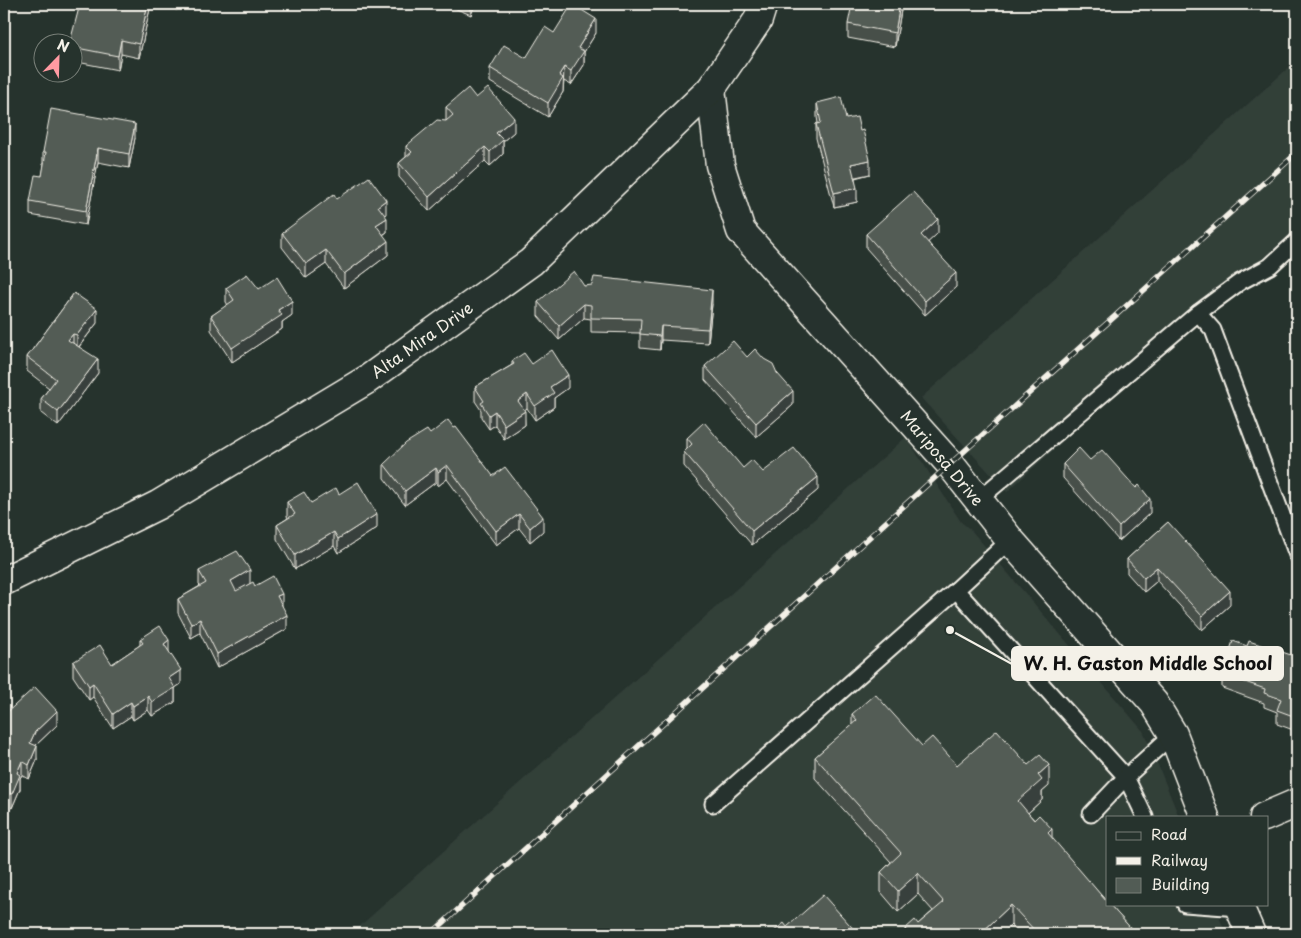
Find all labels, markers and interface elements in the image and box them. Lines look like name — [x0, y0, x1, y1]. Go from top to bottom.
north arrow — [32, 32, 82, 82]
text: N — [54, 34, 72, 57]
street label: Alta Mira Drive — [366, 295, 478, 383]
street label: Mariposa Drive — [896, 404, 990, 510]
callout: W. H. Gaston Middle School — [1012, 647, 1283, 680]
text: W. H. Gaston Middle School — [1023, 649, 1273, 676]
legend — [1106, 816, 1268, 906]
text: Road — [1151, 822, 1187, 845]
text: Railway — [1151, 848, 1208, 871]
text: Building — [1151, 872, 1210, 895]

